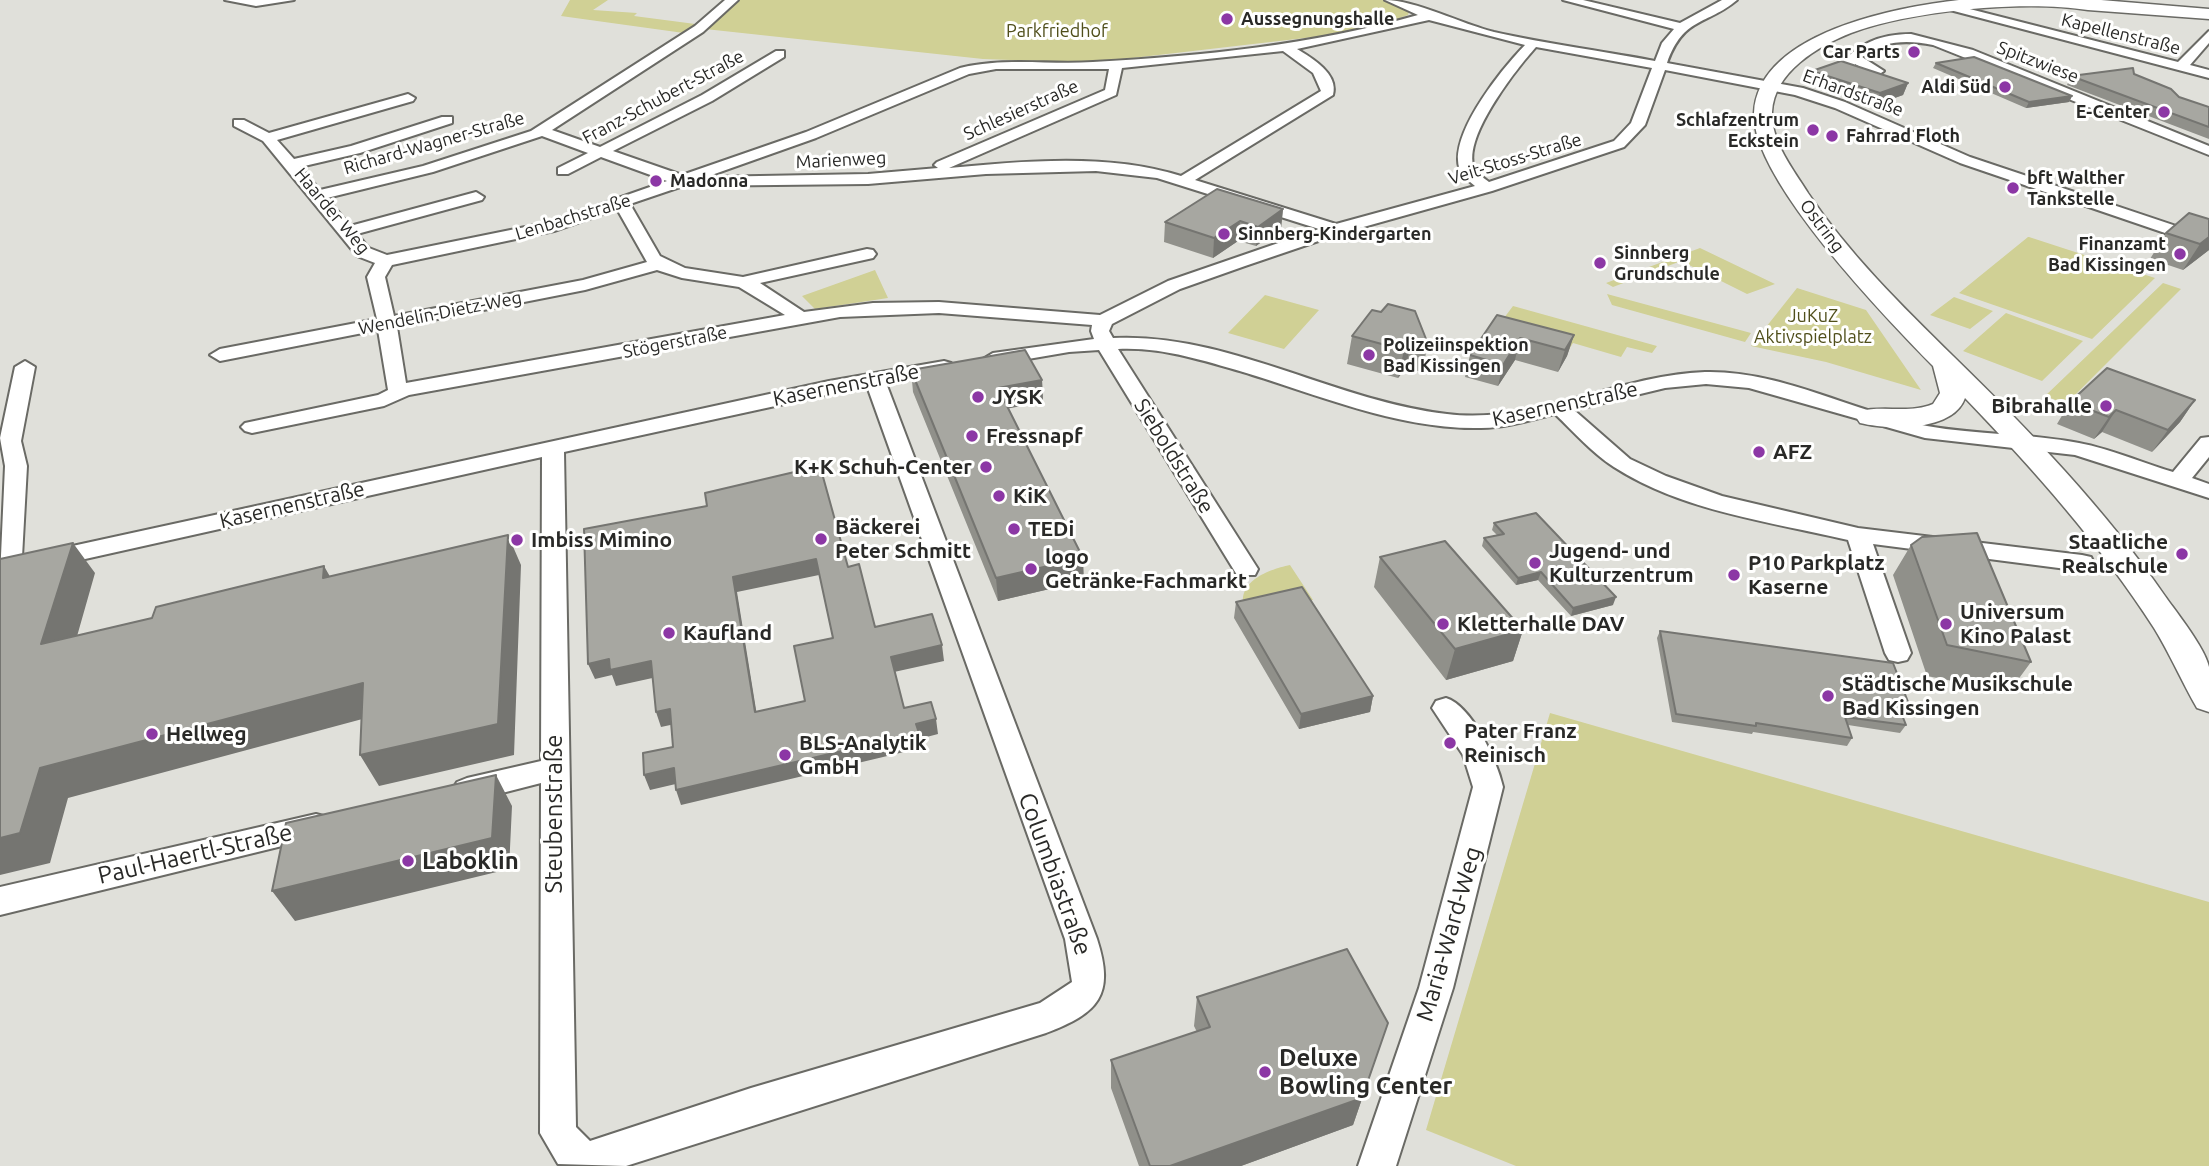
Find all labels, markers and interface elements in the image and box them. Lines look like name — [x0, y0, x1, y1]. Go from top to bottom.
place label: Aussegnungshalle — [1241, 8, 1394, 30]
street label: Kapellenstraße — [2059, 9, 2183, 59]
marker: Aussegnungshalle — [1219, 11, 1235, 27]
park label: Parkfriedhof — [1006, 20, 1108, 42]
street label: Spitzwiese — [1994, 37, 2082, 87]
place label: Car Parts — [1822, 41, 1900, 63]
marker: Car Parts — [1906, 44, 1922, 60]
street label: Franz-Schubert-Straße — [579, 45, 747, 149]
street label: Erhardstraße — [1800, 65, 1906, 121]
street label: Schlesierstraße — [960, 75, 1082, 145]
place label: Aldi Süd — [1921, 76, 1991, 98]
marker: Aldi Süd — [1997, 79, 2013, 95]
place label: E-Center — [2076, 101, 2150, 123]
marker: E-Center — [2156, 104, 2172, 120]
street label: Richard-Wagner-Straße — [341, 107, 527, 179]
place label: Schlafzentrum Eckstein — [1676, 109, 1799, 152]
marker: Schlafzentrum Eckstein — [1805, 122, 1821, 138]
place label: Fahrrad Floth — [1846, 125, 1960, 147]
street label: Veit-Stoss-Straße — [1446, 128, 1584, 190]
marker: Fahrrad Floth — [1824, 128, 1840, 144]
street label: Marienweg — [795, 147, 887, 173]
street label: Haarder Weg — [290, 163, 374, 259]
place label: bft Walther Tankstelle — [2027, 167, 2125, 210]
place label: Madonna — [670, 170, 748, 192]
marker: Madonna — [648, 173, 664, 189]
marker: bft Walther Tankstelle — [2005, 180, 2021, 196]
street label: Lenbachstraße — [513, 189, 633, 245]
street label: Ostring — [1795, 195, 1849, 257]
place label: Sinnberg-Kindergarten — [1238, 223, 1431, 245]
marker: Sinnberg-Kindergarten — [1216, 226, 1232, 242]
place label: Finanzamt Bad Kissingen — [2048, 233, 2166, 276]
place label: Sinnberg Grundschule — [1614, 242, 1720, 284]
marker: Finanzamt Bad Kissingen — [2172, 246, 2188, 262]
marker: Sinnberg Grundschule — [1592, 255, 1608, 271]
street label: Wendelin-Dietz-Weg — [357, 287, 523, 339]
park label: JuKuZ Aktivspielplatz — [1754, 305, 1872, 348]
street label: Stögerstraße — [621, 321, 729, 363]
place label: Polizeiinspektion Bad Kissingen — [1383, 334, 1529, 376]
marker: Polizeiinspektion Bad Kissingen — [1361, 347, 1377, 363]
street label: Kasernenstraße — [771, 358, 921, 412]
street label: Kasernenstraße — [1490, 376, 1640, 432]
place label: JYSK — [992, 384, 1042, 410]
marker: JYSK — [970, 389, 986, 405]
place label: Bibrahalle — [1991, 393, 2092, 419]
street label: Sieboldstraße — [1129, 394, 1219, 518]
marker: Bibrahalle — [2098, 398, 2114, 414]
place label: Fressnapf — [986, 423, 1083, 449]
marker: Fressnapf — [964, 428, 980, 444]
place label: AFZ — [1773, 439, 1812, 465]
marker: AFZ — [1751, 444, 1767, 460]
place label: K+K Schuh-Center — [794, 454, 972, 480]
marker: K+K Schuh-Center — [978, 459, 994, 475]
street label: Kasernenstraße — [217, 476, 367, 534]
place label: KiK — [1013, 483, 1047, 509]
marker: KiK — [991, 488, 1007, 504]
place label: Bäckerei Peter Schmitt — [835, 514, 971, 564]
place label: TEDi — [1028, 516, 1074, 542]
marker: TEDi — [1006, 521, 1022, 537]
place label: Imbiss Mimino — [531, 527, 672, 553]
place label: Staatliche Realschule — [2062, 529, 2168, 579]
marker: Bäckerei Peter Schmitt — [813, 531, 829, 547]
marker: Imbiss Mimino — [509, 532, 525, 548]
place label: Jugend- und Kulturzentrum — [1549, 538, 1694, 588]
place label: logo Getränke-Fachmarkt — [1045, 544, 1247, 594]
marker: Staatliche Realschule — [2174, 546, 2190, 562]
place label: P10 Parkplatz Kaserne — [1748, 550, 1885, 600]
marker: Jugend- und Kulturzentrum — [1527, 555, 1543, 571]
marker: logo Getränke-Fachmarkt — [1023, 561, 1039, 577]
marker: P10 Parkplatz Kaserne — [1726, 567, 1742, 583]
place label: Universum Kino Palast — [1960, 599, 2071, 649]
place label: Kletterhalle DAV — [1457, 611, 1624, 637]
marker: Kletterhalle DAV — [1435, 616, 1451, 632]
marker: Universum Kino Palast — [1938, 616, 1954, 632]
place label: Kaufland — [683, 620, 772, 646]
marker: Kaufland — [661, 625, 677, 641]
place label: Städtische Musikschule Bad Kissingen — [1842, 671, 2073, 721]
marker: Städtische Musikschule Bad Kissingen — [1820, 688, 1836, 704]
place label: Pater Franz Reinisch — [1464, 718, 1577, 768]
place label: Hellweg — [166, 721, 247, 747]
marker: Hellweg — [144, 726, 160, 742]
place label: BLS-Analytik GmbH — [799, 730, 927, 780]
street label: Steubenstraße — [540, 735, 568, 893]
marker: Pater Franz Reinisch — [1442, 735, 1458, 751]
marker: BLS-Analytik GmbH — [777, 747, 793, 763]
street label: Columbiastraße — [1012, 789, 1098, 959]
street label: Paul-Haertl-Straße — [95, 818, 295, 890]
street label: Maria-Ward-Weg — [1410, 843, 1488, 1025]
place label: Laboklin — [422, 847, 519, 875]
marker: Laboklin — [400, 853, 416, 869]
place label: Deluxe Bowling Center — [1279, 1044, 1452, 1100]
marker: Deluxe Bowling Center — [1257, 1064, 1273, 1080]

